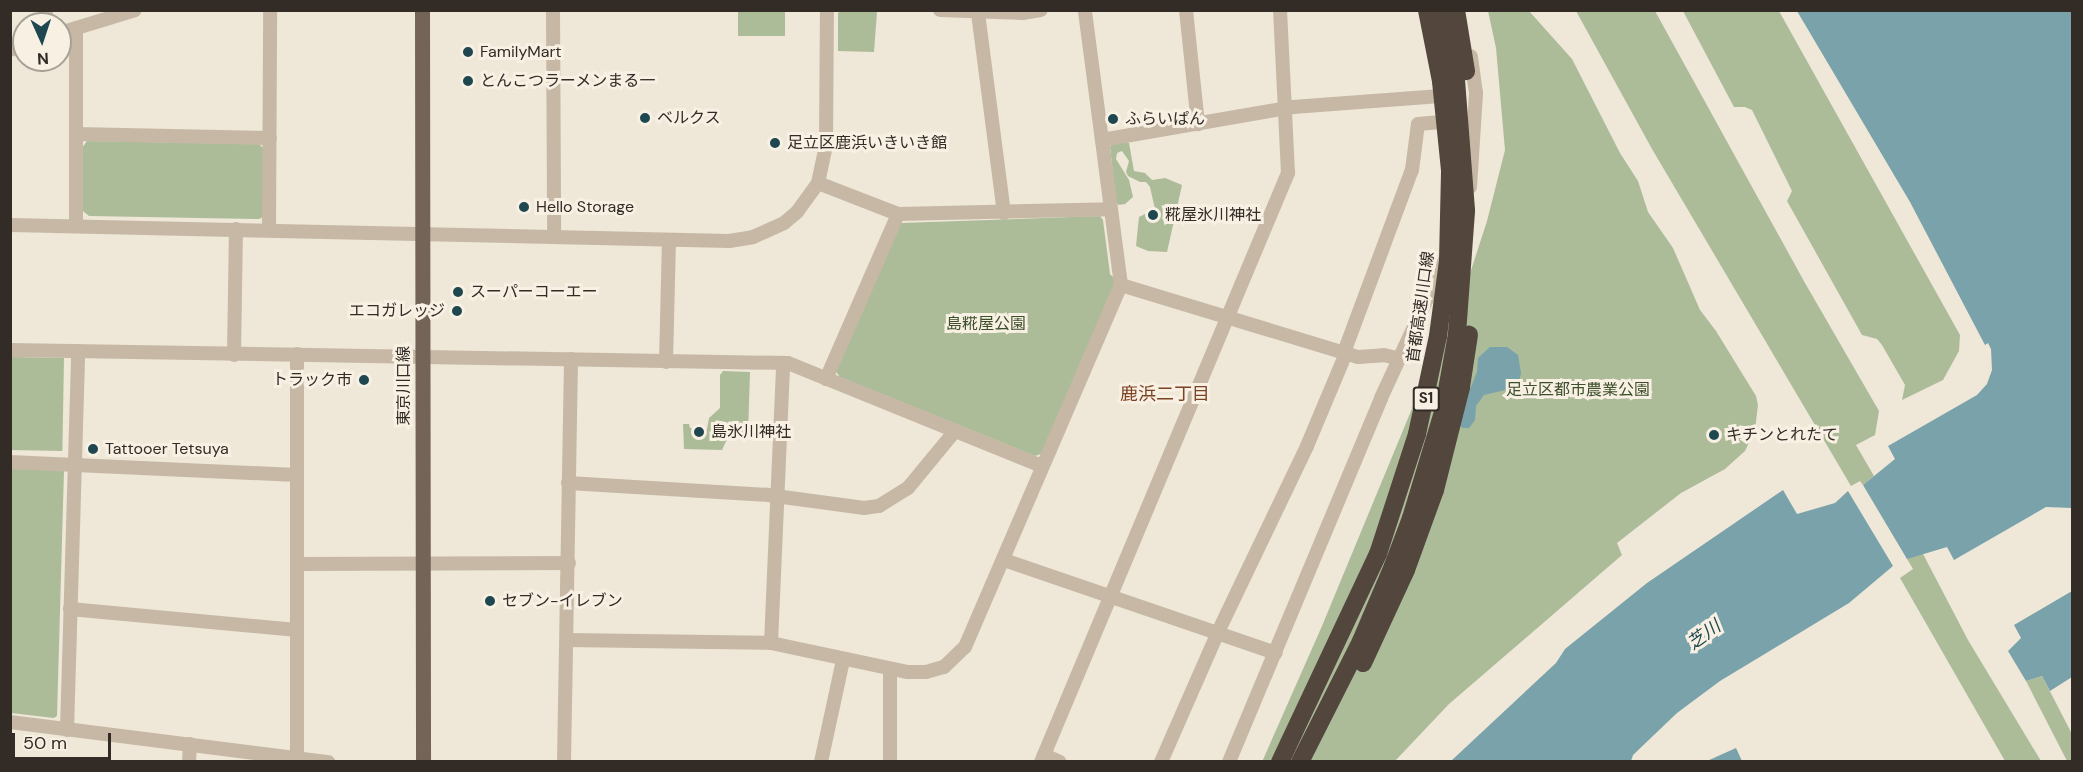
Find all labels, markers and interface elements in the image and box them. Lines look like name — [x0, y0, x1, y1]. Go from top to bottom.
north arrow — [12, 12, 72, 72]
place label: FamilyMart — [480, 42, 562, 62]
marker: FamilyMart — [461, 45, 475, 59]
text: N — [36, 48, 49, 69]
place label: とんこつラーメンまる一 — [480, 71, 656, 91]
marker: とんこつラーメンまる一 — [461, 74, 475, 88]
place label: ベルクス — [657, 108, 721, 128]
place label: ふらいぱん — [1125, 109, 1205, 129]
marker: ベルクス — [638, 111, 652, 125]
marker: ふらいぱん — [1106, 112, 1120, 126]
place label: 足立区鹿浜いきいき館 — [787, 133, 947, 153]
marker: 足立区鹿浜いきいき館 — [768, 136, 782, 150]
place label: Hello Storage — [536, 197, 634, 217]
marker: Hello Storage — [517, 200, 531, 214]
place label: 糀屋氷川神社 — [1165, 205, 1261, 225]
marker: 糀屋氷川神社 — [1146, 208, 1160, 222]
street label: 首都高速川口線 — [1404, 250, 1438, 364]
place label: スーパーコーエー — [470, 282, 598, 302]
marker: スーパーコーエー — [451, 285, 465, 299]
place label: エコガレッジ — [349, 301, 445, 321]
marker: エコガレッジ — [450, 304, 464, 318]
park label: 島糀屋公園 — [946, 314, 1026, 334]
street label: 東京川口線 — [394, 346, 414, 426]
place label: トラック市 — [272, 370, 352, 390]
marker: トラック市 — [357, 373, 371, 387]
park label: 足立区都市農業公園 — [1506, 380, 1650, 400]
district label: 鹿浜二丁目 — [1120, 383, 1210, 405]
road number: S1 — [1412, 387, 1440, 411]
place label: 島氷川神社 — [711, 422, 791, 442]
marker: 島氷川神社 — [692, 425, 706, 439]
place label: キチンとれたて — [1726, 425, 1838, 445]
marker: キチンとれたて — [1707, 428, 1721, 442]
place label: Tattooer Tetsuya — [105, 439, 229, 459]
marker: Tattooer Tetsuya — [86, 442, 100, 456]
place label: セブン-イレブン — [502, 591, 623, 611]
marker: セブン-イレブン — [483, 594, 497, 608]
water label: 芝川 — [1683, 616, 1725, 654]
scale bar — [15, 721, 114, 759]
text: 50 m — [23, 731, 67, 755]

